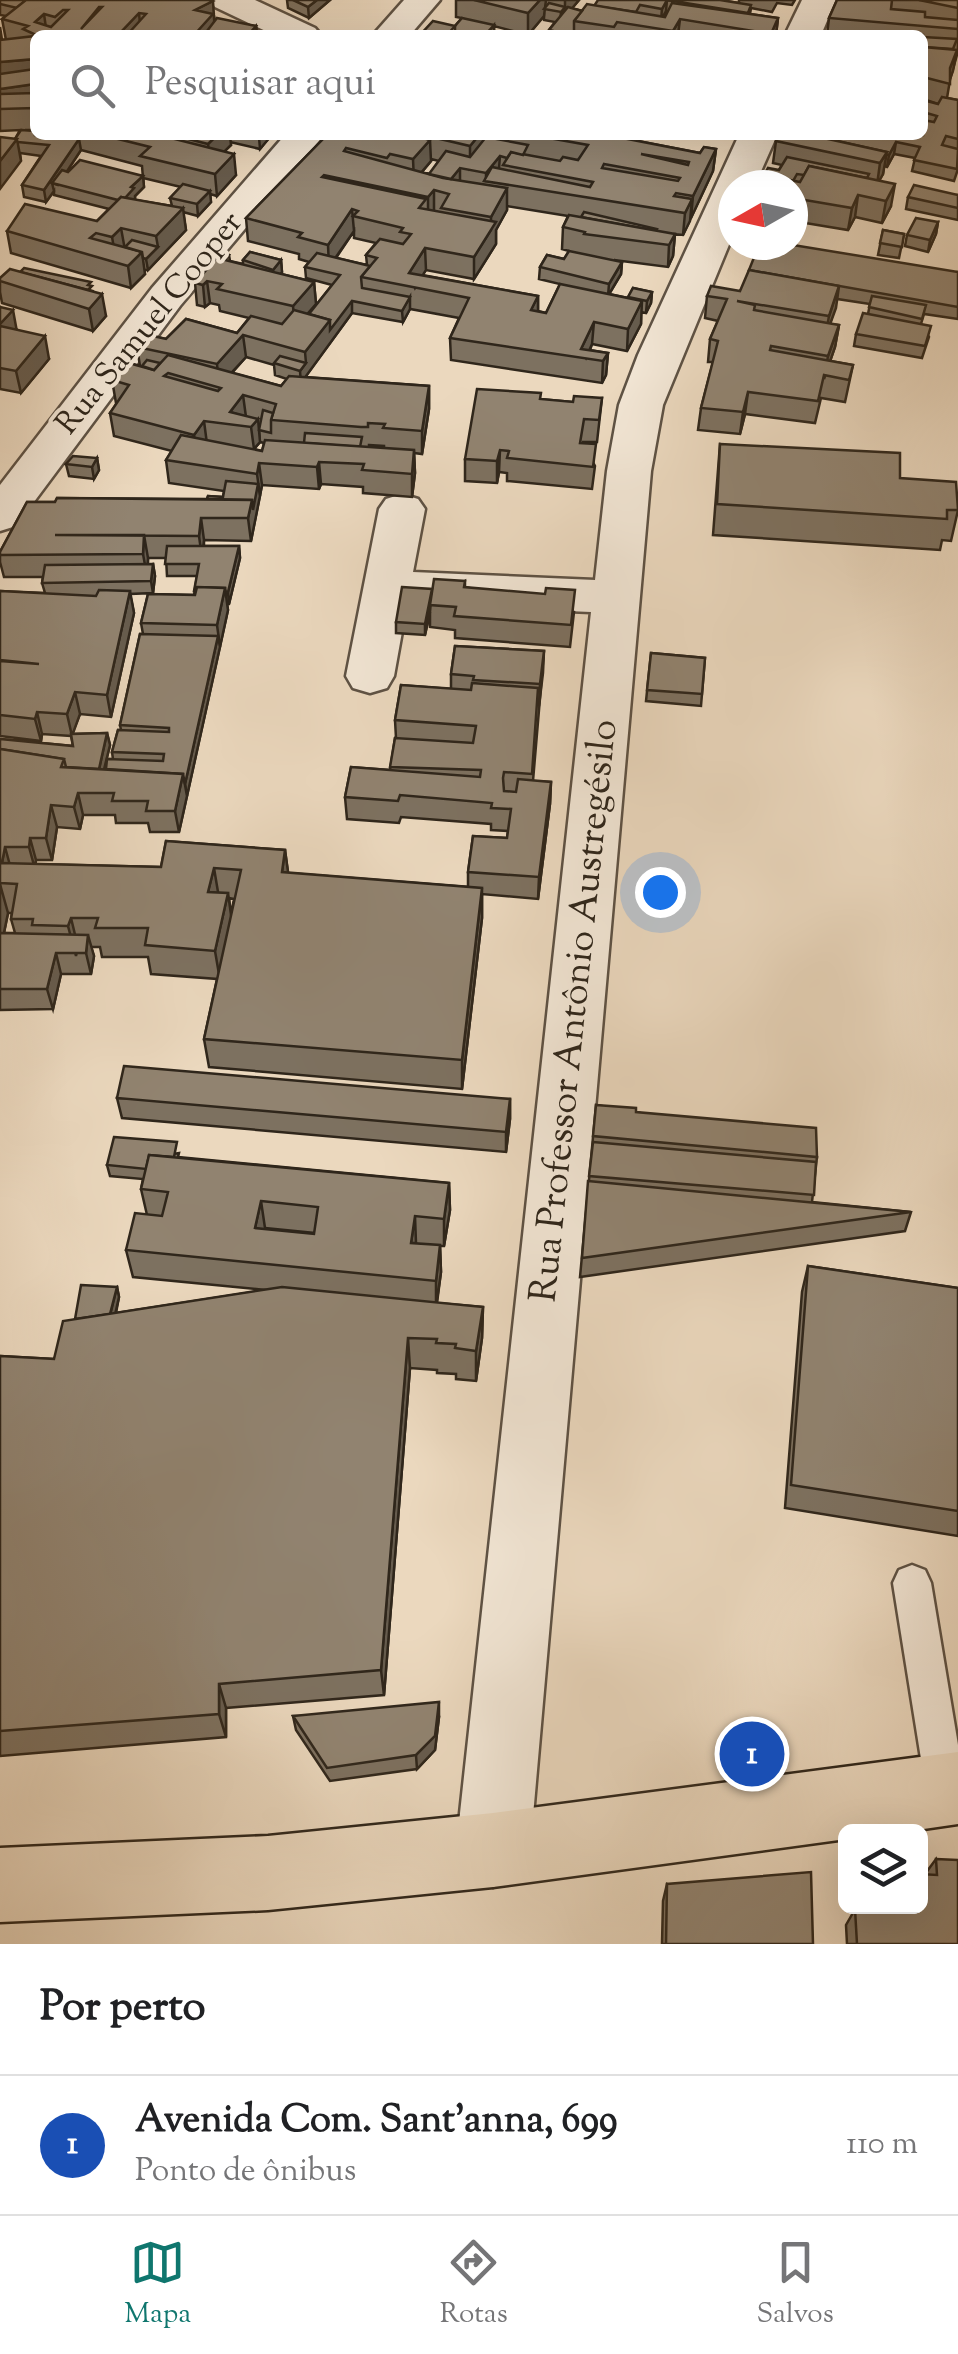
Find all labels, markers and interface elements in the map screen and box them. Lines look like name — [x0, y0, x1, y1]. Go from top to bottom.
search box — [30, 30, 928, 140]
icon: search — [65, 58, 120, 113]
text: Pesquisar aqui — [145, 58, 376, 112]
north arrow — [718, 170, 808, 260]
street label: Rua Samuel Cooper — [46, 203, 254, 445]
street label: Rua Professor Antônio Austregésilo — [519, 717, 633, 1305]
your location — [635, 867, 686, 918]
pin: 1 — [720, 1716, 784, 1792]
map controls — [838, 1824, 928, 1914]
button: layers — [838, 1824, 928, 1914]
text: Por perto — [40, 1979, 206, 2039]
text: Avenida Com. Sant'anna, 699 — [135, 2095, 617, 2149]
text: 1 — [67, 2122, 78, 2168]
text: 110 m — [846, 2122, 918, 2168]
text: Ponto de ônibus — [135, 2149, 356, 2195]
tab: Mapa — [124, 2235, 191, 2335]
tab: Rotas — [440, 2235, 508, 2335]
tab: Salvos — [756, 2235, 834, 2335]

